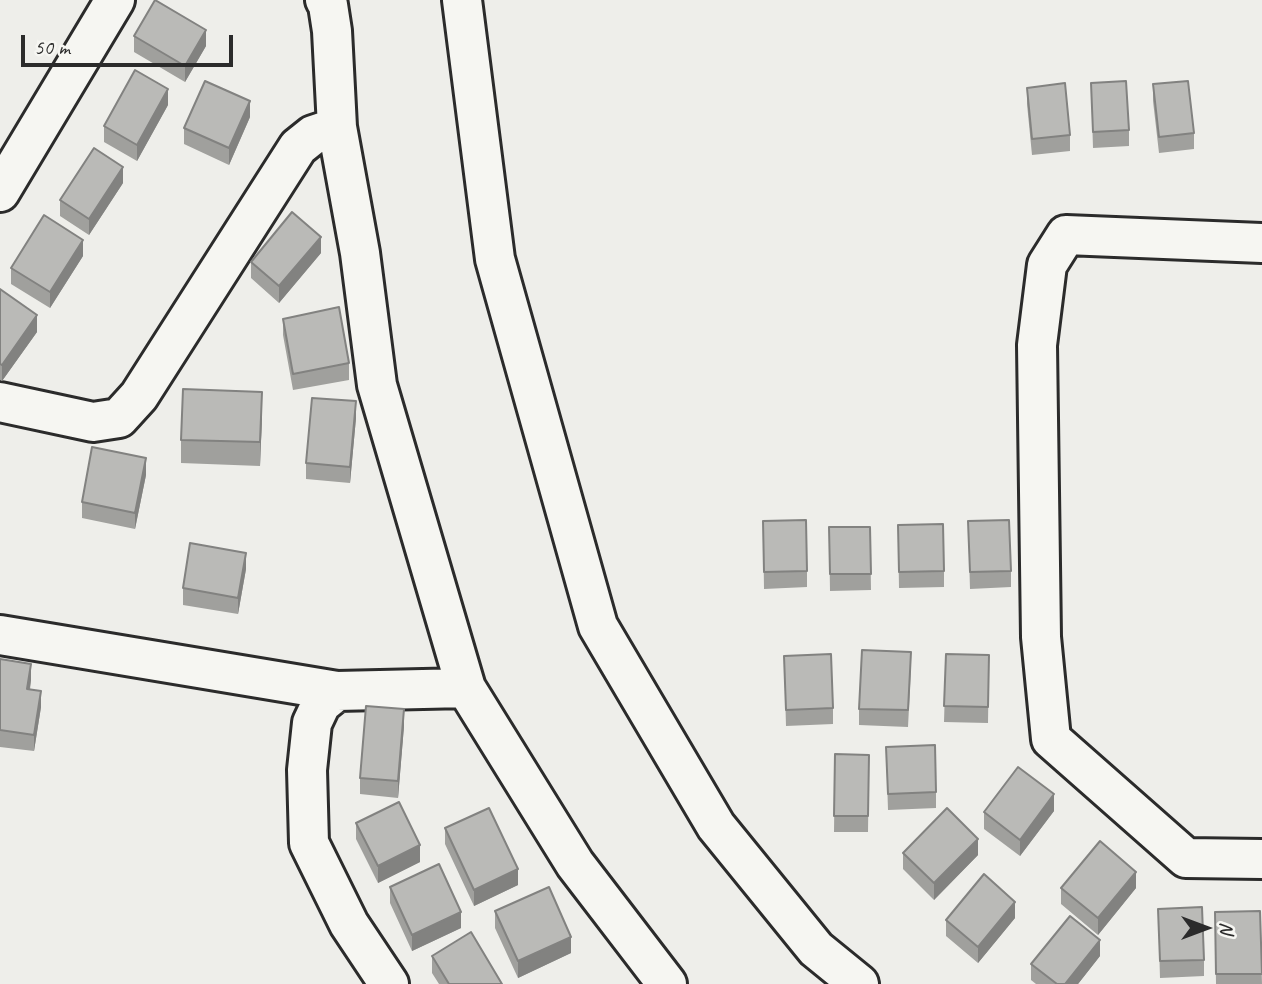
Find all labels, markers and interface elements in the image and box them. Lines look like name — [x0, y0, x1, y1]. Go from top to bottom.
scale bar — [24, 21, 236, 65]
text: 50 m — [34, 34, 70, 60]
north arrow — [1171, 893, 1241, 963]
text: N — [1215, 922, 1239, 934]

